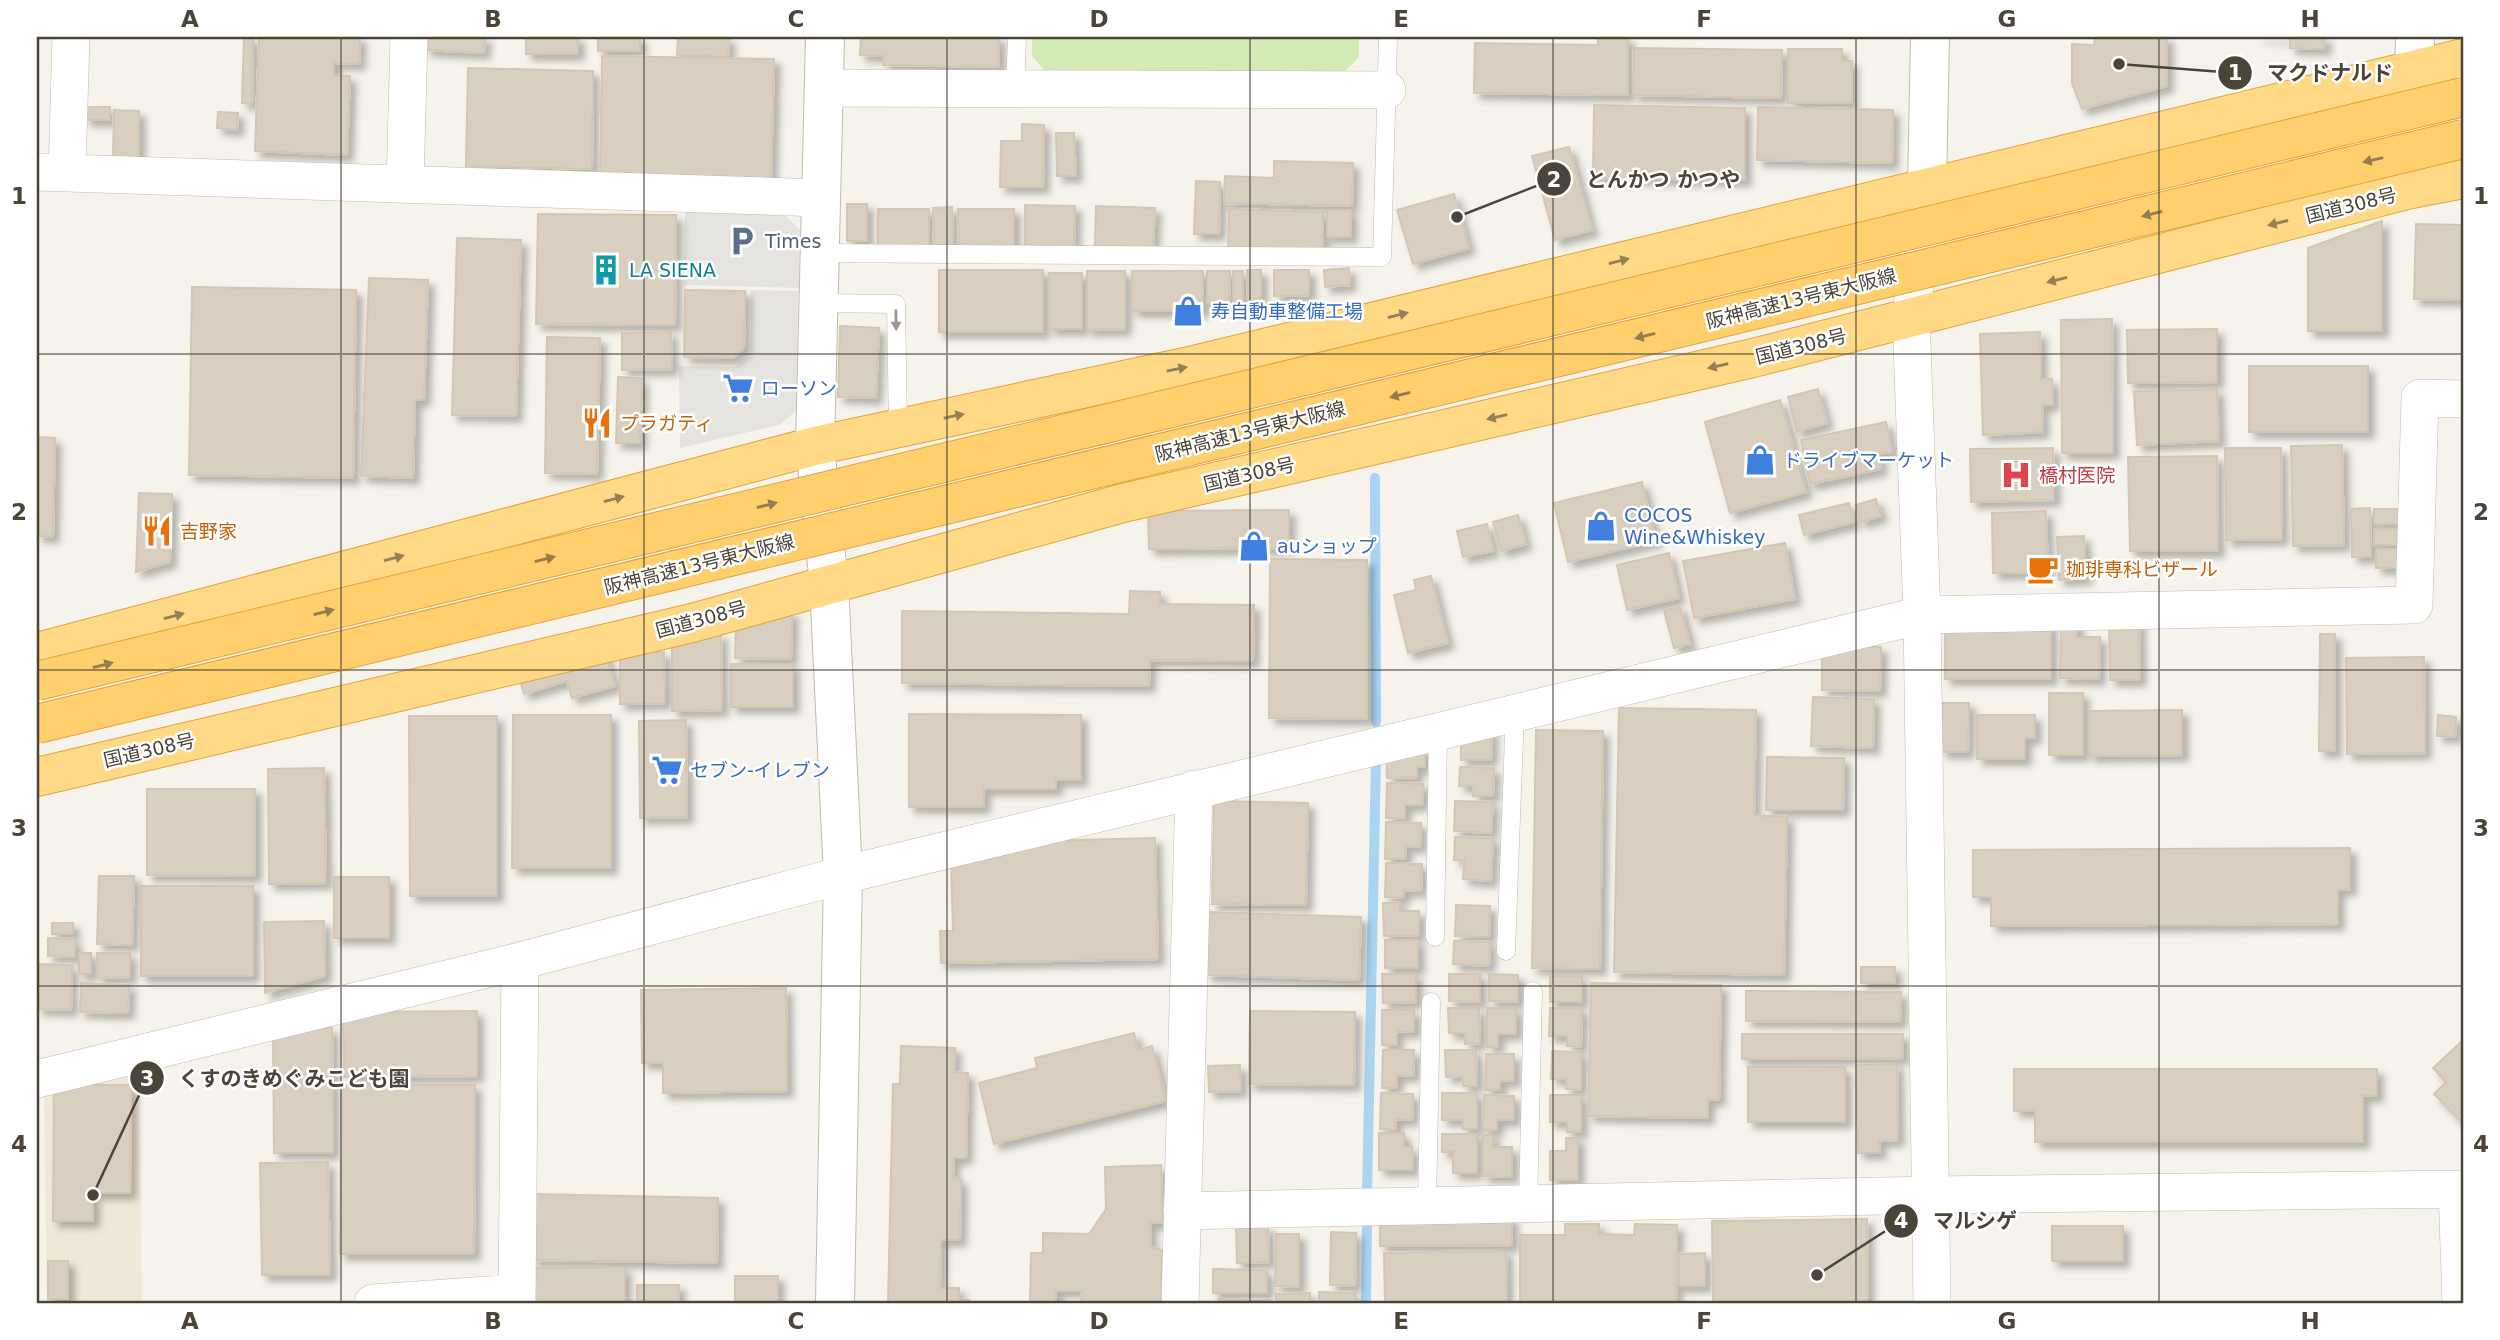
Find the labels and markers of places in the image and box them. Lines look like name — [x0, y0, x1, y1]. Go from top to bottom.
callout: マクドナルド — [2218, 52, 2407, 94]
callout: とんかつ かつや — [1537, 158, 1754, 200]
parking icon: Times — [725, 224, 759, 258]
place label: Times — [764, 230, 821, 252]
building icon: LA SIENA — [589, 253, 623, 287]
place label: LA SIENA — [629, 259, 716, 281]
shop icon: 寿自動車整備工場 — [1171, 294, 1205, 328]
place label: 寿自動車整備工場 — [1211, 300, 1363, 322]
supermarket icon: ローソン — [721, 371, 755, 405]
place label: ローソン — [761, 377, 837, 399]
restaurant icon: プラガティ — [580, 406, 614, 440]
place label: プラガティ — [620, 412, 714, 434]
shop icon: ドライブマーケット — [1743, 443, 1777, 477]
place label: ドライブマーケット — [1783, 449, 1954, 471]
hospital icon: 橋村医院 — [1999, 458, 2033, 492]
place label: 橋村医院 — [2039, 464, 2115, 486]
place label: COCOS Wine&Whiskey — [1624, 504, 1765, 548]
shop icon: COCOS Wine&Whiskey — [1584, 509, 1618, 543]
restaurant icon: 吉野家 — [140, 514, 174, 548]
place label: 吉野家 — [180, 520, 237, 542]
shop icon: auショップ — [1237, 529, 1271, 563]
place label: auショップ — [1277, 535, 1377, 557]
cafe icon: 珈琲専科ビザール — [2026, 552, 2060, 586]
place label: 珈琲専科ビザール — [2066, 558, 2218, 580]
supermarket icon: セブン-イレブン — [650, 753, 684, 787]
place label: セブン-イレブン — [690, 759, 830, 781]
callout: くすのきめぐみこども園 — [129, 1057, 423, 1099]
callout: マルシゲ — [1884, 1200, 2031, 1242]

